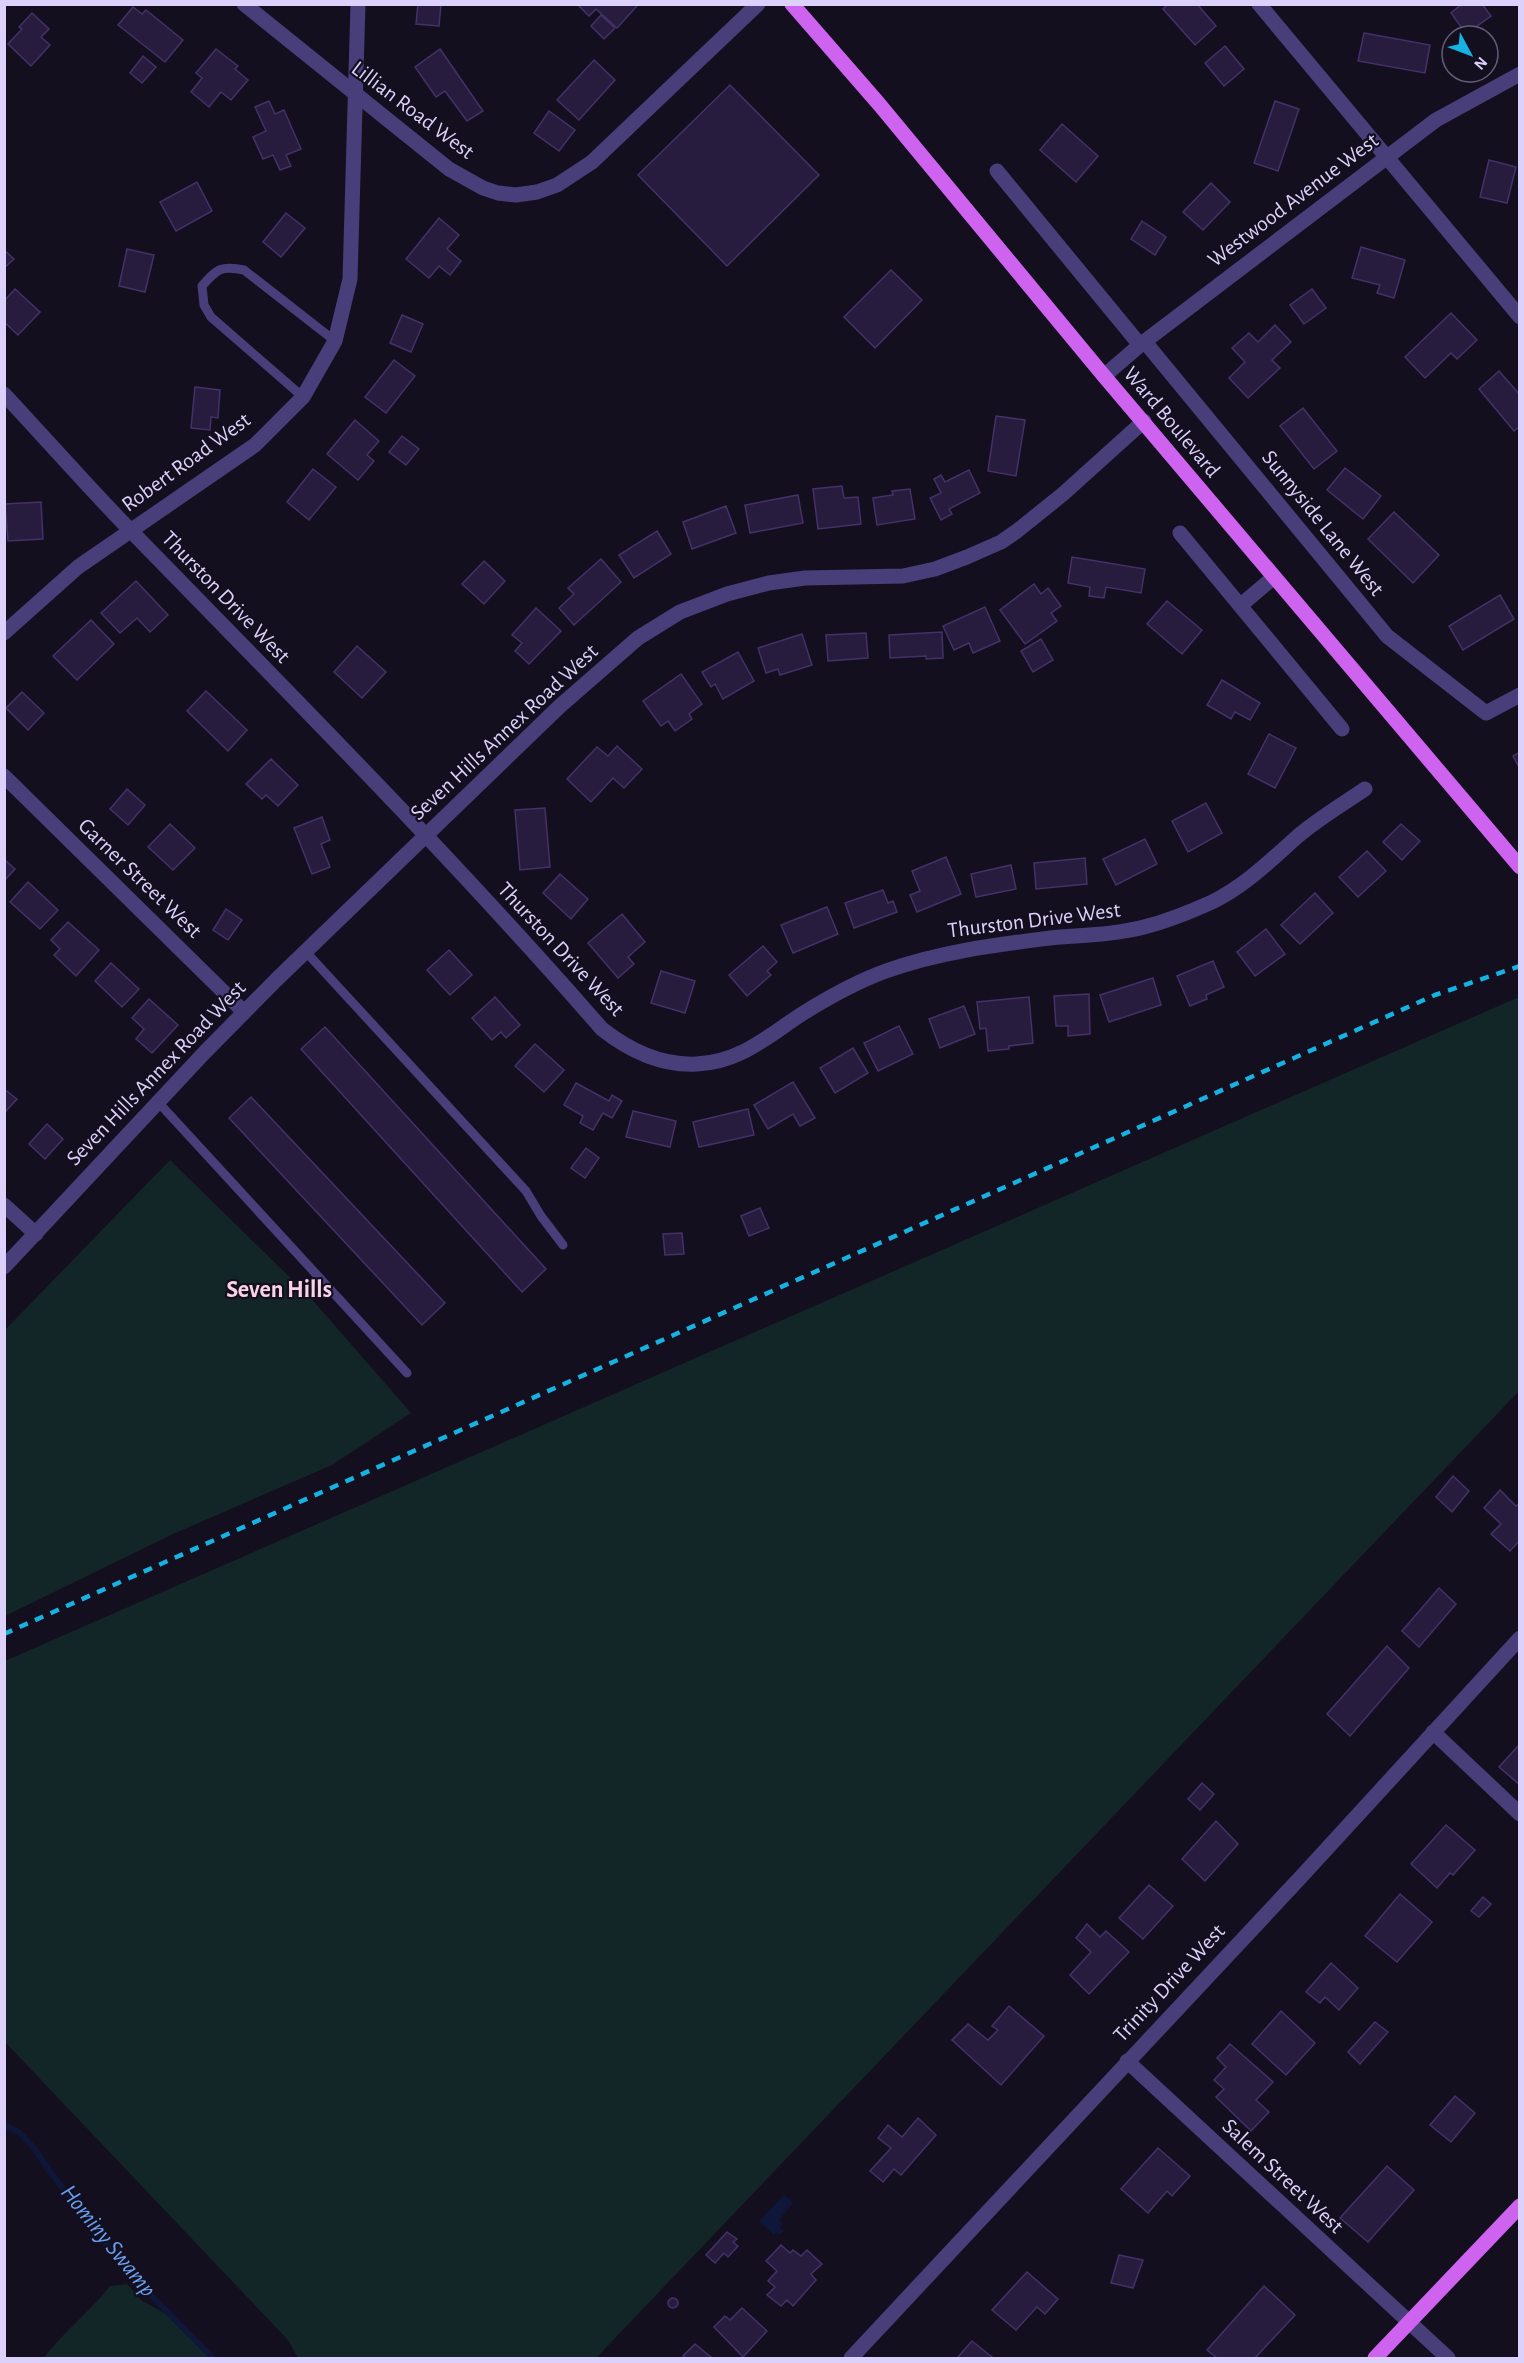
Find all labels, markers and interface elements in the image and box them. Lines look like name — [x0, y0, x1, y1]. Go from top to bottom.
north arrow — [1440, 24, 1500, 84]
text: N — [1471, 54, 1490, 73]
street label: Lillian Road West — [348, 57, 478, 163]
street label: Westwood Avenue West — [1204, 129, 1382, 271]
street label: Ward Boulevard — [1120, 362, 1224, 482]
street label: Robert Road West — [118, 408, 254, 516]
street label: Sunnyside Lane West — [1258, 446, 1388, 600]
street label: Thurston Drive West — [158, 527, 294, 667]
street label: Seven Hills Annex Road West — [406, 640, 602, 824]
street label: Garner Street West — [74, 814, 206, 942]
street label: Thurston Drive West — [494, 878, 628, 1020]
street label: Thurston Drive West — [946, 898, 1122, 942]
street label: Seven Hills Annex Road West — [62, 977, 250, 1169]
district label: Seven Hills — [226, 1278, 332, 1302]
street label: Trinity Drive West — [1109, 1920, 1229, 2046]
street label: Salem Street West — [1218, 2115, 1348, 2237]
water label: Hominy Swamp — [56, 2180, 160, 2302]

